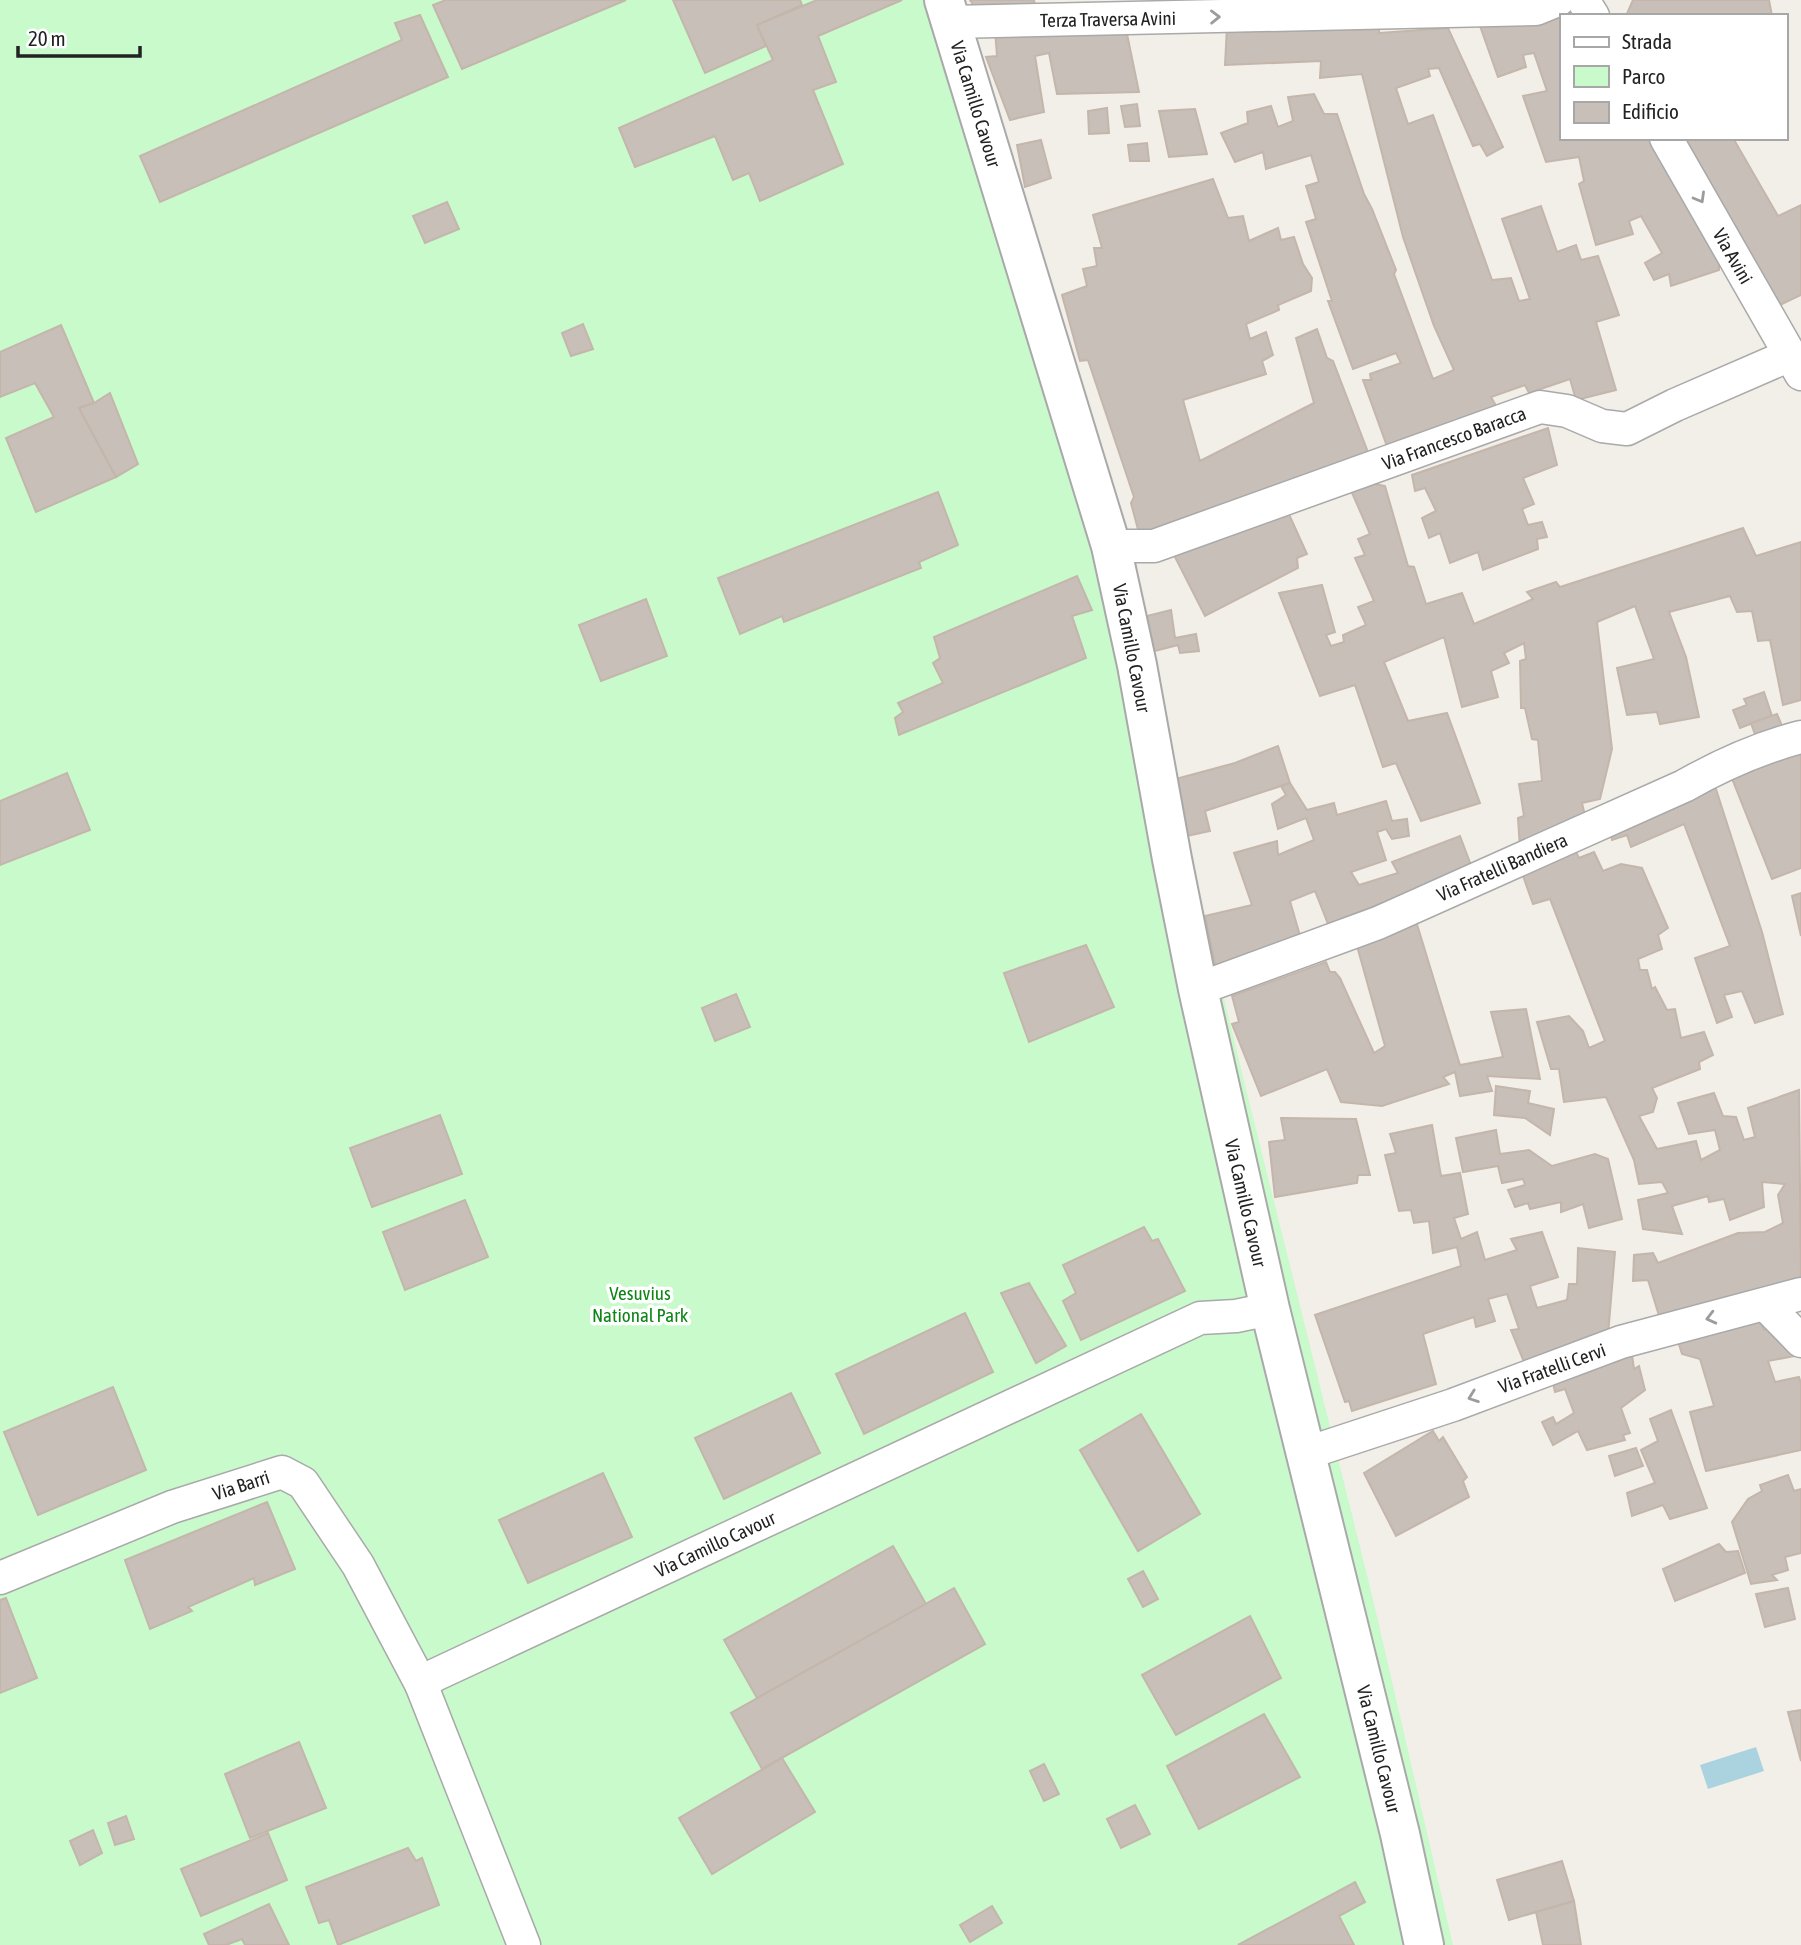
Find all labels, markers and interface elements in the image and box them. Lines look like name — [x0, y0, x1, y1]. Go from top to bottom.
street label: Terza Traversa Avini — [1040, 7, 1176, 31]
one-way arrow — [1210, 9, 1221, 24]
scale bar — [18, 14, 140, 58]
legend — [1560, 14, 1787, 140]
text: 20 m — [28, 26, 66, 50]
text: Strada — [1622, 29, 1672, 53]
street label: Via Camillo Cavour — [946, 38, 1006, 170]
text: Parco — [1622, 64, 1665, 88]
text: Edificio — [1622, 99, 1679, 123]
one-way arrow — [1692, 190, 1705, 203]
street label: Via Avini — [1708, 224, 1758, 288]
street label: Via Francesco Baracca — [1379, 402, 1529, 474]
street label: Via Camillo Cavour — [1109, 582, 1155, 715]
street label: Via Fratelli Bandiera — [1433, 828, 1571, 906]
street label: Via Camillo Cavour — [1221, 1137, 1272, 1270]
park label: Vesuvius National Park — [592, 1282, 689, 1326]
one-way arrow — [1705, 1310, 1717, 1324]
street label: Via Fratelli Cervi — [1495, 1338, 1609, 1398]
one-way arrow — [1467, 1389, 1479, 1403]
street label: Via Barri — [210, 1465, 272, 1505]
street label: Via Camillo Cavour — [651, 1506, 779, 1582]
street label: Via Camillo Cavour — [1353, 1683, 1406, 1815]

